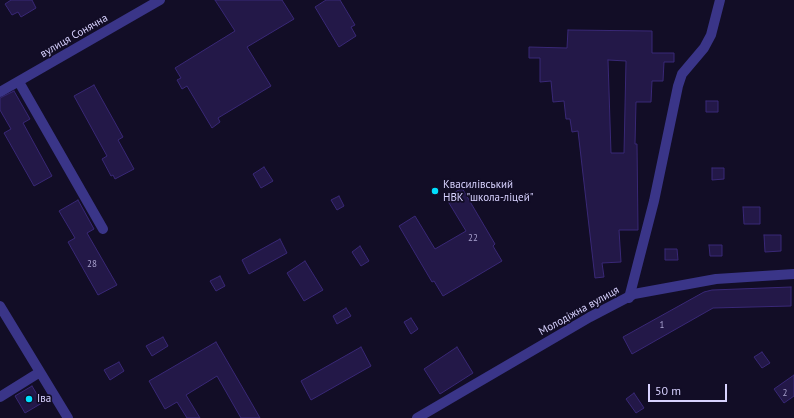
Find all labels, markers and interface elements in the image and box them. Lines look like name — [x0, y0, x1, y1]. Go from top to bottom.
street label: вулиця Сонячна — [38, 11, 110, 61]
place label: Квасилівський НВК "школа-ліцей" — [443, 178, 533, 204]
marker: Квасилівський НВК "школа-ліцей" — [430, 186, 440, 196]
house number: 22 — [468, 233, 478, 243]
house number: 28 — [87, 259, 97, 269]
street label: Молодіжна вулиця — [537, 284, 621, 338]
house number: 1 — [660, 320, 664, 330]
scale bar — [650, 376, 729, 402]
text: 50 m — [655, 383, 681, 398]
house number: 2 — [783, 388, 787, 398]
place label: Іва — [37, 392, 51, 406]
marker: Іва — [24, 394, 34, 404]

